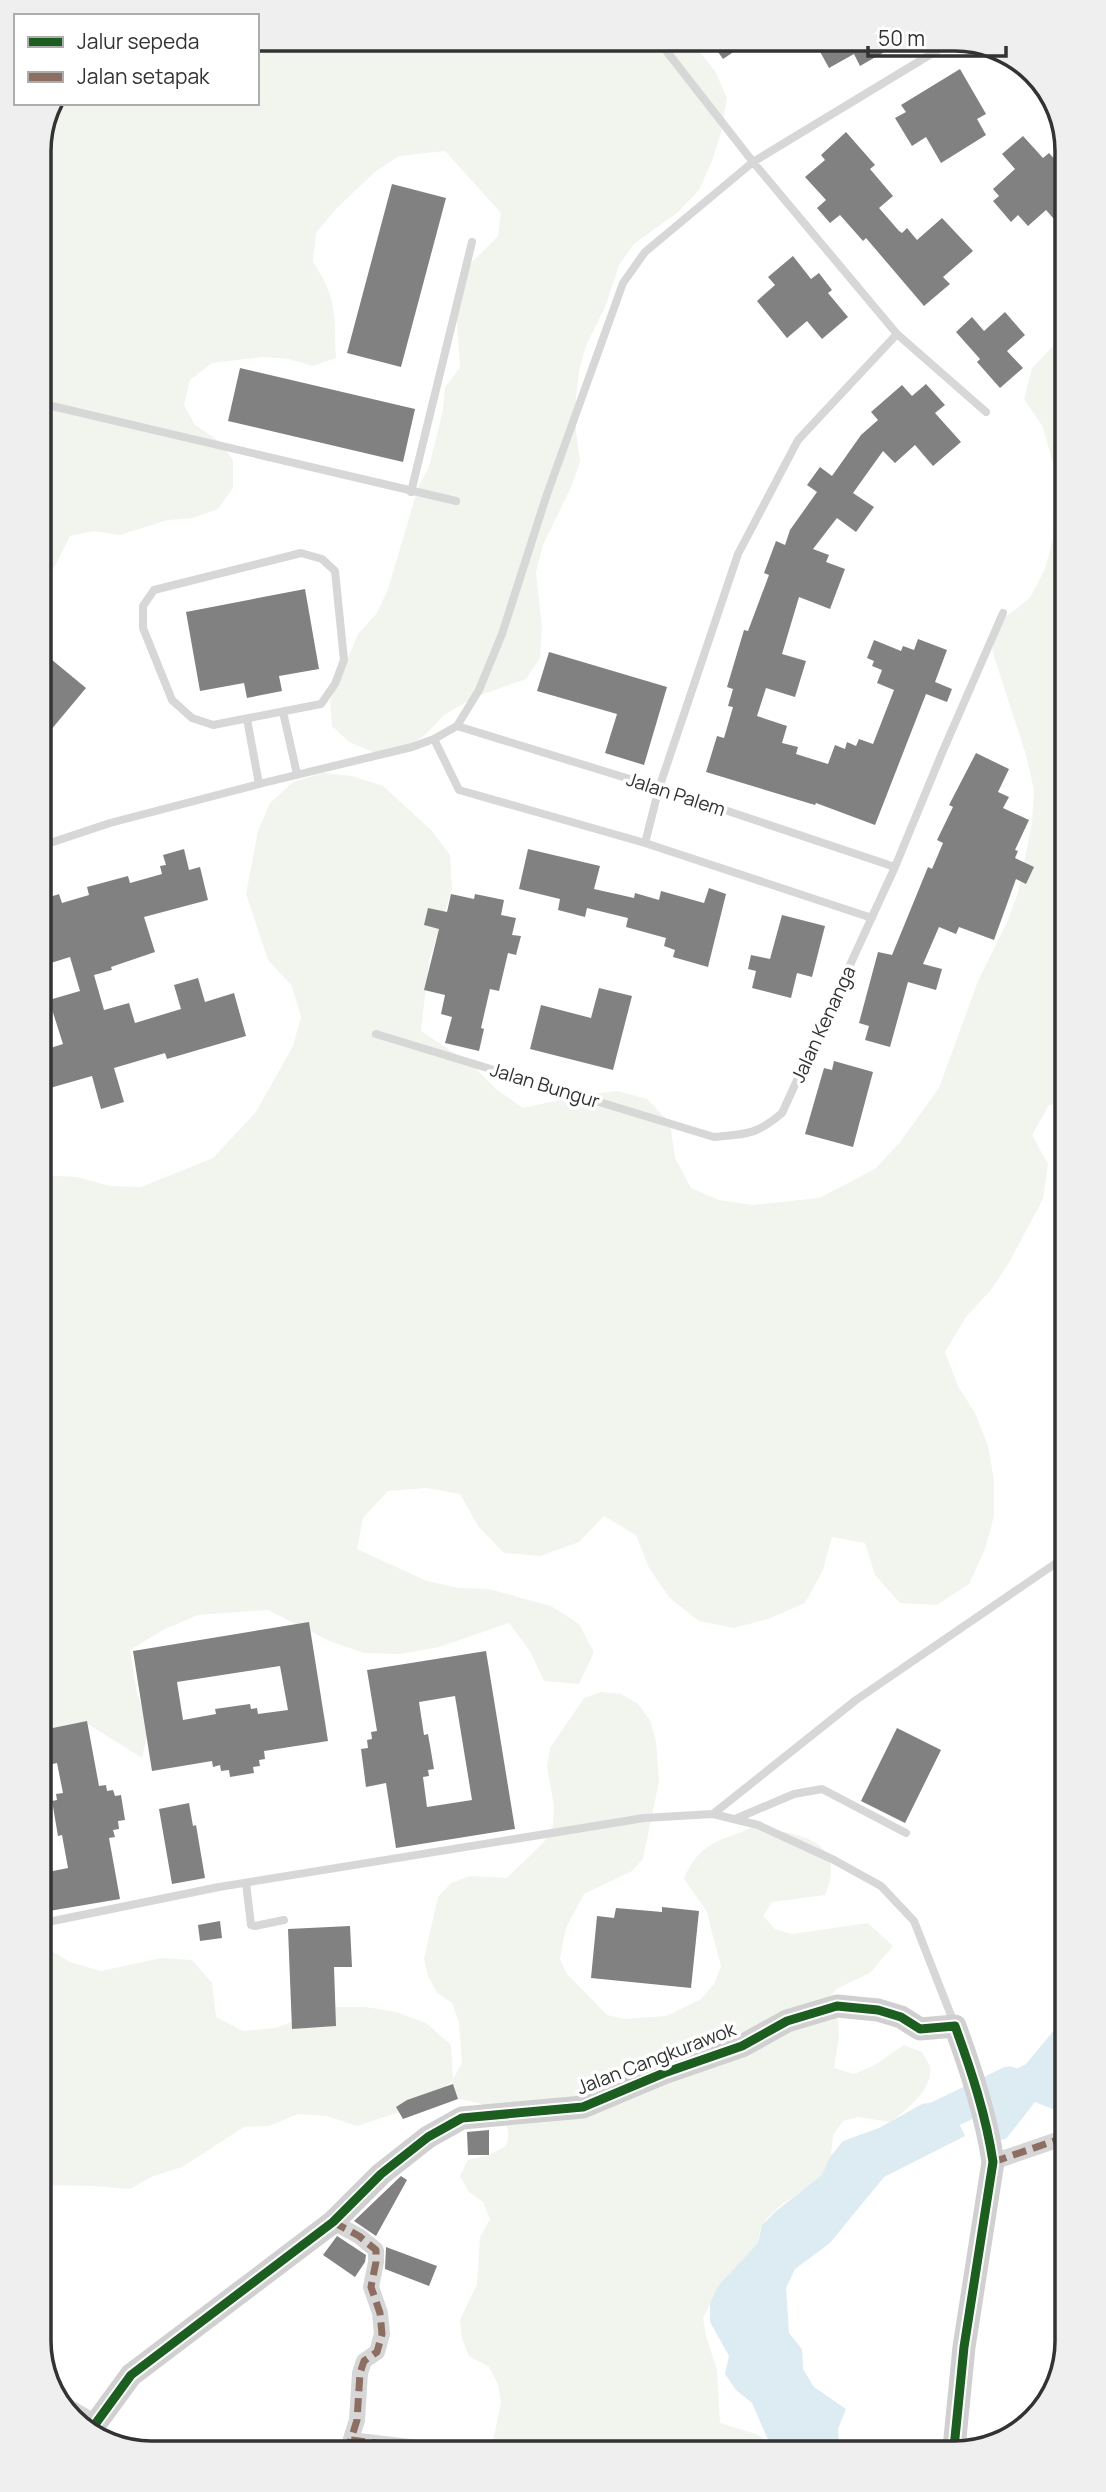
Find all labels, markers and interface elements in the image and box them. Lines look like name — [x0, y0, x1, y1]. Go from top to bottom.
legend — [14, 14, 259, 105]
scale bar — [868, 14, 1006, 58]
text: 50 m — [878, 24, 925, 52]
text: Jalur sepeda — [77, 27, 199, 55]
text: Jalan setapak — [77, 62, 210, 90]
street label: Jalan Palem — [623, 766, 729, 822]
street label: Jalan Kenanga — [785, 962, 861, 1086]
street label: Jalan Bungur — [487, 1056, 603, 1114]
street label: Jalan Cangkurawok — [573, 2015, 740, 2100]

